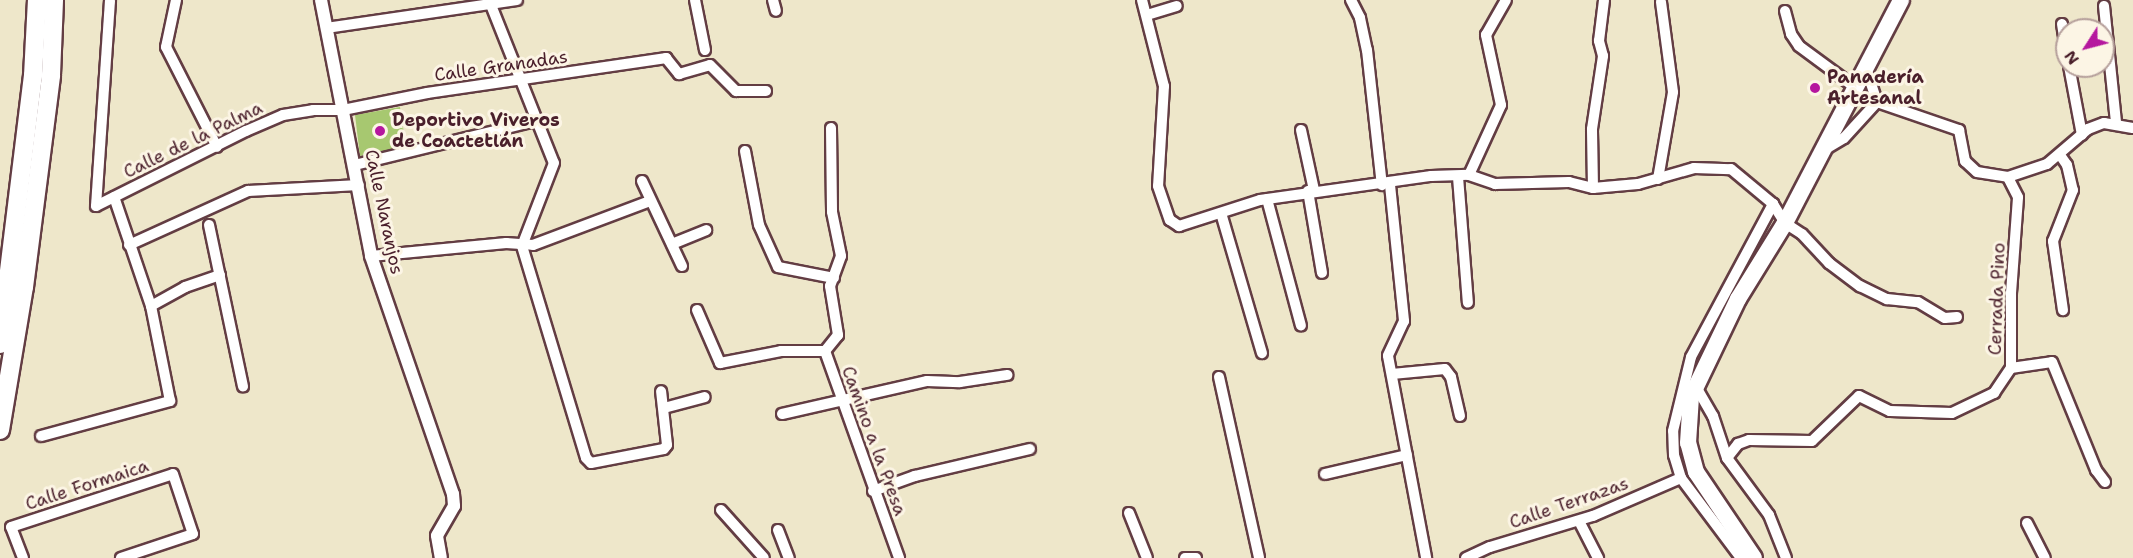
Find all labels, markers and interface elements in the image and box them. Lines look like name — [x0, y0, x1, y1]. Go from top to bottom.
north arrow — [2055, 18, 2115, 78]
street label: Calle Granadas — [433, 46, 569, 86]
text: N — [2059, 46, 2084, 69]
place label: Panadería Artesanal — [1827, 67, 1924, 110]
marker: Panadería Artesanal — [1808, 81, 1822, 95]
street label: Calle de la Palma — [120, 97, 266, 183]
place label: Deportivo Viveros de Coactetlán — [392, 110, 560, 152]
marker: Deportivo Viveros de Coactetlán — [373, 124, 387, 138]
street label: Calle Naranjos — [360, 148, 408, 276]
street label: Cerrada Pino — [1984, 242, 2010, 356]
street label: Camino a la Presa — [837, 363, 911, 519]
street label: Calle Formaica — [23, 455, 151, 515]
street label: Calle Terrazas — [1507, 473, 1631, 533]

